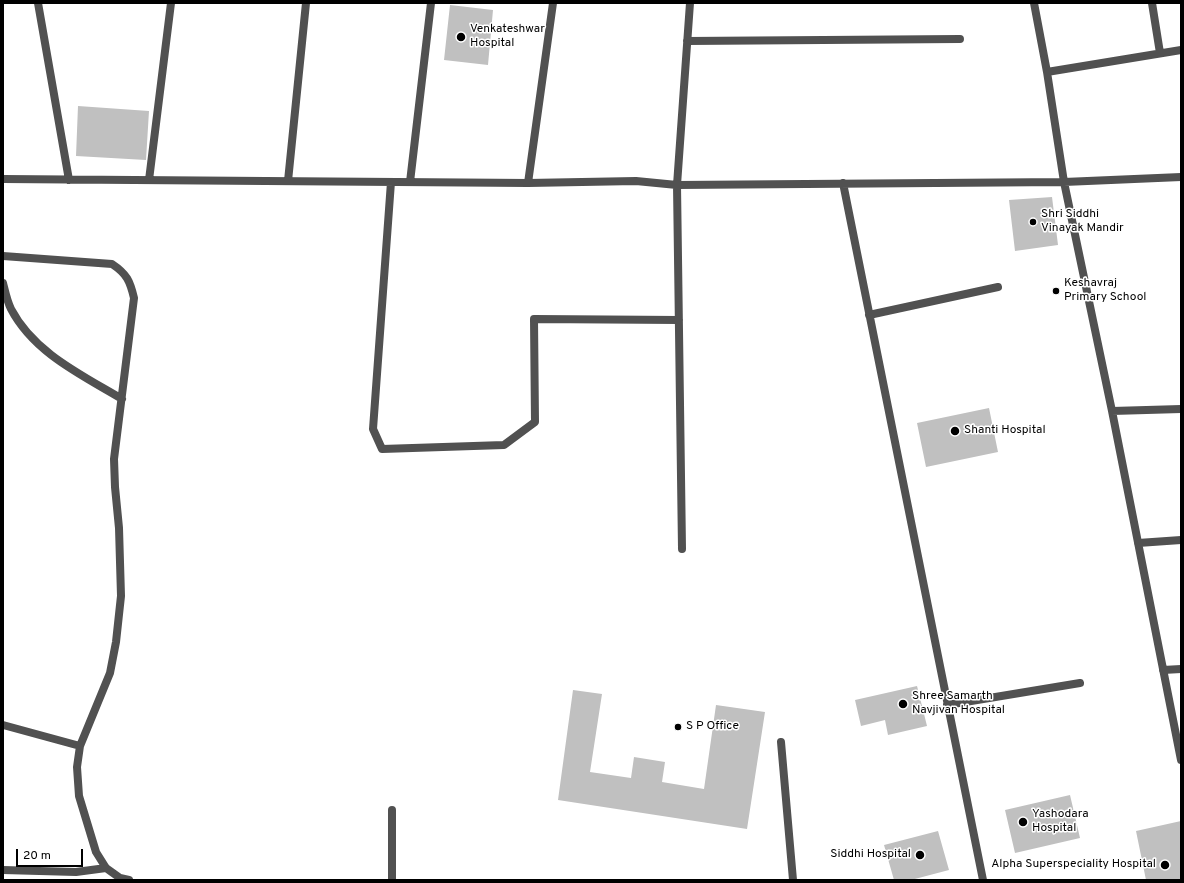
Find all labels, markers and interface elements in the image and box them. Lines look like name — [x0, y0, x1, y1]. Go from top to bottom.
place label: Venkateshwar Hospital — [470, 23, 545, 51]
marker: Venkateshwar Hospital — [455, 31, 467, 43]
place label: Shri Siddhi Vinayak Mandir — [1041, 208, 1124, 236]
marker: Shri Siddhi Vinayak Mandir — [1028, 217, 1038, 227]
place label: Keshavraj Primary School — [1064, 277, 1146, 305]
marker: Keshavraj Primary School — [1051, 286, 1061, 296]
place label: Shanti Hospital — [964, 424, 1046, 438]
marker: Shanti Hospital — [949, 425, 961, 437]
place label: Shree Samarth Navjivan Hospital — [912, 690, 1005, 718]
marker: Shree Samarth Navjivan Hospital — [897, 698, 909, 710]
place label: S P Office — [686, 720, 739, 734]
marker: S P Office — [673, 722, 683, 732]
place label: Yashodara Hospital — [1032, 808, 1089, 836]
marker: Yashodara Hospital — [1017, 816, 1029, 828]
scale bar — [18, 841, 85, 867]
text: 20 m — [23, 848, 51, 864]
place label: Siddhi Hospital — [830, 848, 911, 862]
marker: Siddhi Hospital — [914, 849, 926, 861]
place label: Alpha Superspeciality Hospital — [991, 858, 1156, 872]
marker: Alpha Superspeciality Hospital — [1159, 859, 1171, 871]

